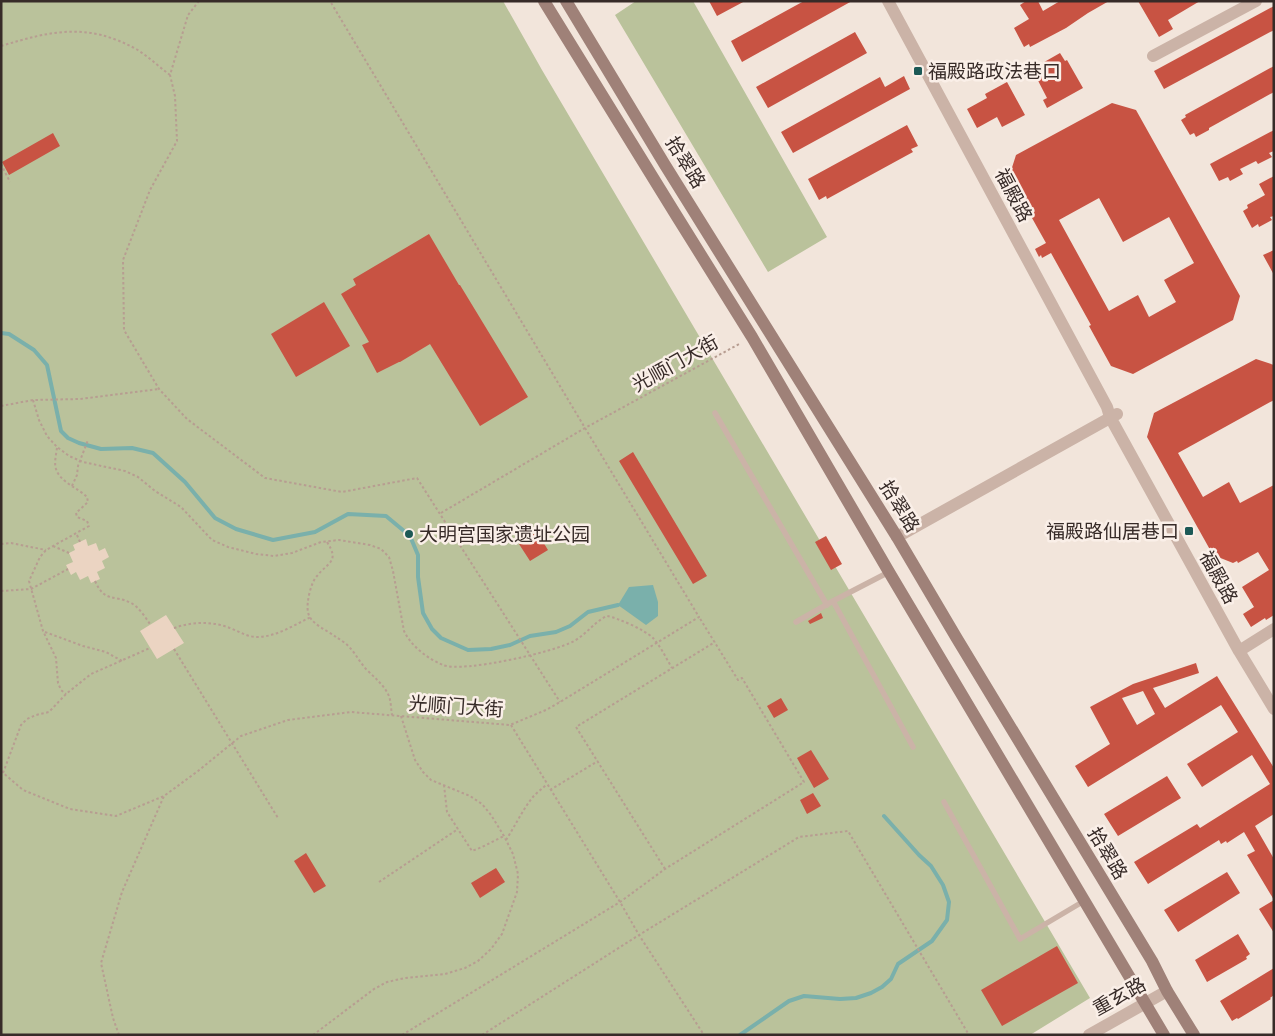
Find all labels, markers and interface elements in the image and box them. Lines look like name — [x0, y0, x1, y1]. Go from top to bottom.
place label: 福殿路政法巷口 — [928, 59, 1061, 83]
marker: 福殿路政法巷口 — [912, 65, 924, 77]
street label: 拾翠路 — [661, 131, 711, 193]
street label: 福殿路 — [990, 164, 1038, 226]
street label: 光顺门大街 — [628, 329, 722, 397]
street label: 拾翠路 — [875, 475, 925, 537]
place label: 福殿路仙居巷口 — [1046, 519, 1179, 543]
place label: 大明宫国家遗址公园 — [419, 522, 590, 546]
marker: 福殿路仙居巷口 — [1183, 525, 1195, 537]
marker: 大明宫国家遗址公园 — [403, 528, 415, 540]
street label: 福殿路 — [1195, 546, 1243, 608]
street label: 光顺门大街 — [408, 691, 504, 721]
street label: 拾翠路 — [1083, 822, 1133, 884]
street label: 重玄路 — [1088, 972, 1150, 1020]

